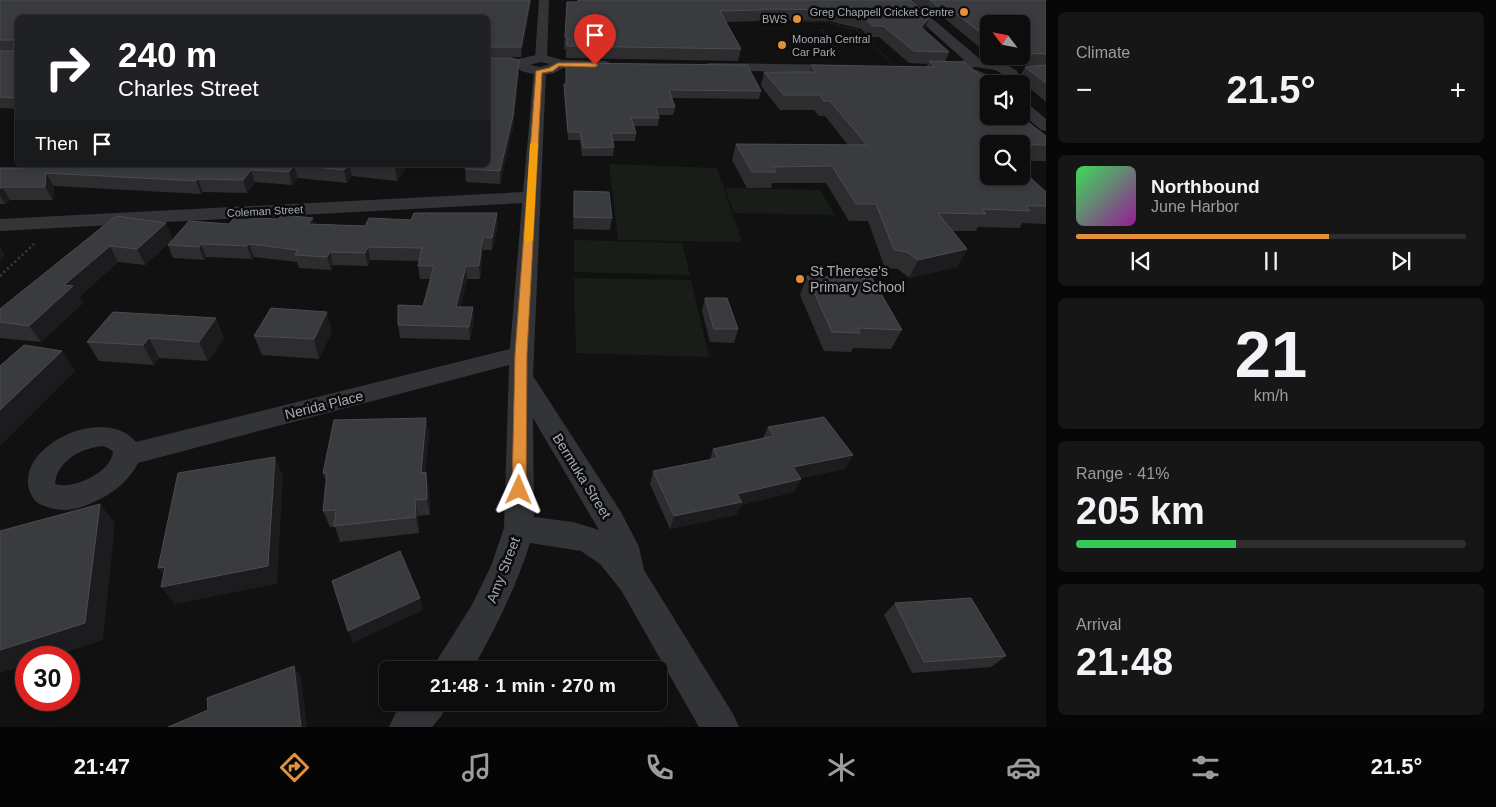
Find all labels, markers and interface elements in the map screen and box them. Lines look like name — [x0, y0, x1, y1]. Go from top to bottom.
place label: Greg Chappell Cricket Centre — [810, 6, 954, 18]
marker: Greg Chappell Cricket Centre — [958, 6, 970, 18]
place label: BWS — [762, 13, 787, 25]
marker: BWS — [791, 13, 803, 25]
pin — [574, 14, 616, 65]
north arrow — [980, 15, 1030, 65]
map controls — [980, 15, 1030, 185]
icon: arrive — [581, 21, 609, 49]
place label: Moonah Central Car Park — [792, 33, 870, 58]
icon: right — [35, 35, 100, 100]
text: 240 m — [118, 35, 217, 74]
marker: Moonah Central Car Park — [776, 39, 788, 51]
text: Climate — [1076, 44, 1130, 61]
text: 21.5° — [1226, 69, 1316, 111]
text: − — [1076, 74, 1092, 105]
text: + — [1450, 74, 1466, 105]
button: sound — [980, 75, 1030, 125]
text: Charles Street — [118, 76, 259, 101]
icon: arrive — [88, 130, 116, 158]
text: Then — [35, 133, 78, 154]
button: search — [980, 135, 1030, 185]
text: Northbound — [1151, 176, 1260, 197]
text: June Harbor — [1151, 198, 1239, 215]
street label: Coleman Street — [227, 203, 303, 219]
icon: previous — [1127, 247, 1155, 275]
icon: pause — [1257, 247, 1285, 275]
icon: next — [1387, 247, 1415, 275]
place label: St Therese's Primary School — [810, 263, 905, 295]
marker: St Therese's Primary School — [794, 273, 806, 285]
text: 21 — [1235, 318, 1307, 391]
street label: Nerida Place — [283, 387, 365, 422]
text: km/h — [1254, 387, 1288, 404]
street label: Bermuka Street — [549, 431, 615, 522]
position arrow — [492, 463, 544, 515]
text: Range · 41% — [1076, 465, 1169, 482]
text: 205 km — [1076, 490, 1205, 532]
street label: Amy Street — [483, 535, 523, 605]
text: Arrival — [1076, 616, 1121, 633]
text: 21:48 — [1076, 641, 1173, 683]
speed limit sign: 30 — [15, 646, 80, 711]
text: 21:48 · 1 min · 270 m — [430, 675, 616, 696]
icon: directions — [277, 750, 312, 785]
icon: music — [459, 750, 494, 785]
icon: phone — [642, 750, 677, 785]
icon: climate — [824, 750, 859, 785]
icon: car — [1006, 750, 1041, 785]
icon: filters — [1188, 750, 1223, 785]
text: 21:47 — [74, 754, 130, 779]
text: 21.5° — [1371, 754, 1422, 779]

